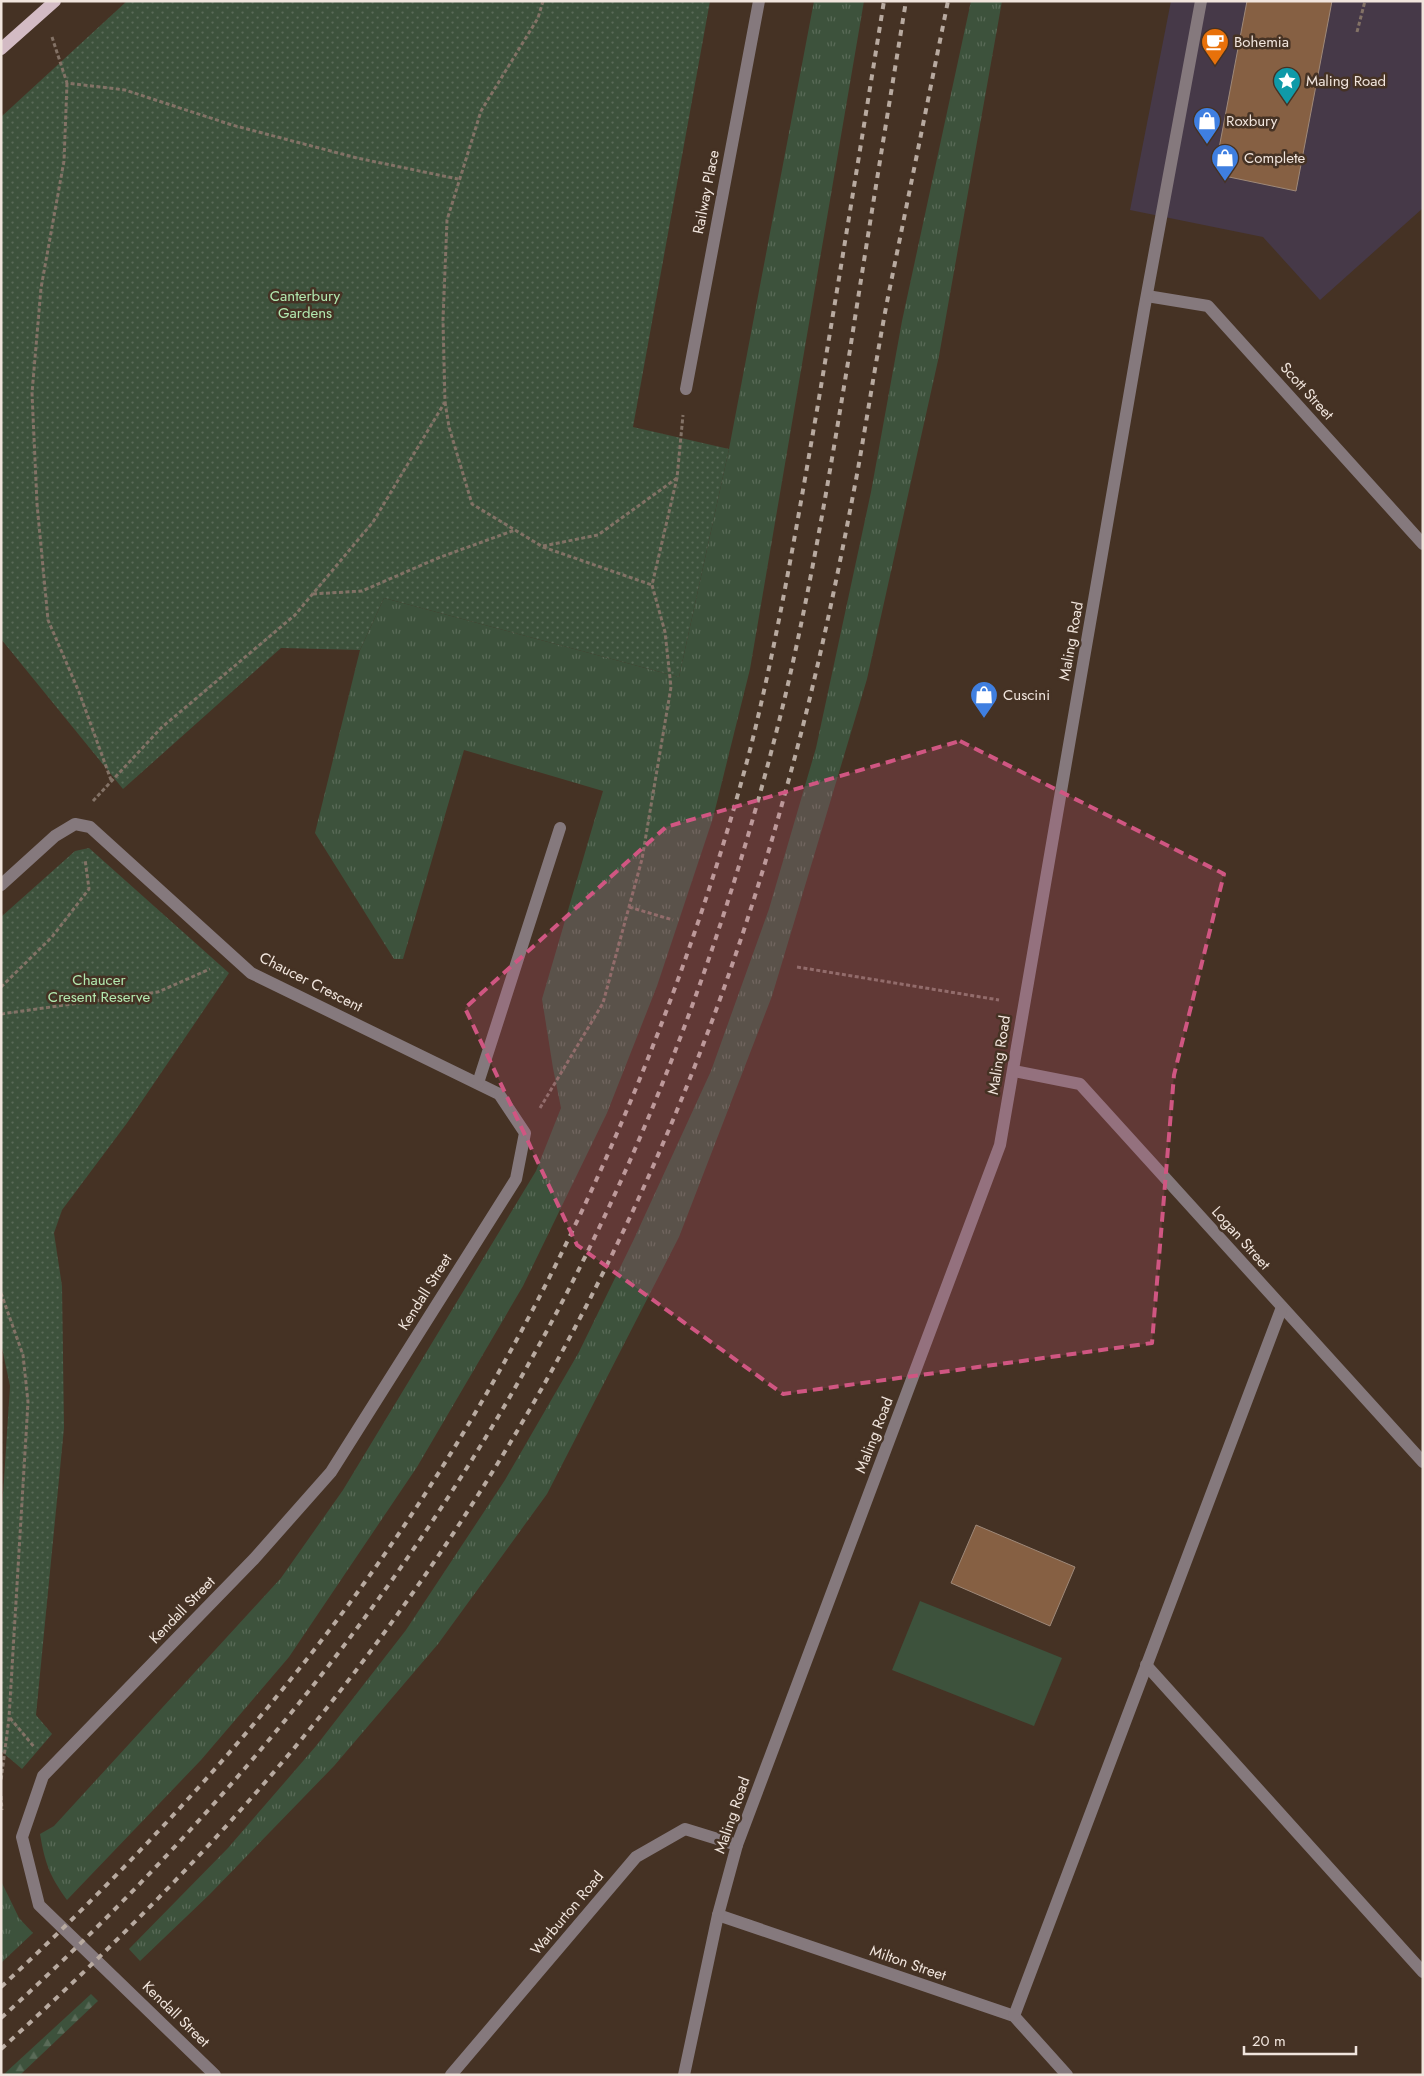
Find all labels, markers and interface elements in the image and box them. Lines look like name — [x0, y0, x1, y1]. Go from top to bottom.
cafe icon: Bohemia — [1200, 27, 1230, 66]
place label: Bohemia — [1234, 31, 1289, 53]
place icon: Maling Road — [1272, 66, 1302, 105]
place label: Maling Road — [1306, 70, 1386, 92]
shop icon: Roxbury — [1192, 106, 1222, 145]
place label: Roxbury — [1226, 110, 1278, 132]
shop icon: Complete — [1210, 143, 1240, 182]
place label: Complete — [1244, 147, 1305, 169]
street label: Railway Place — [687, 148, 725, 236]
park label: Canterbury Gardens — [270, 285, 341, 324]
street label: Scott Street — [1275, 357, 1339, 425]
street label: Maling Road — [1053, 600, 1089, 682]
shop icon: Cuscini — [969, 680, 999, 719]
place label: Cuscini — [1003, 684, 1050, 706]
street label: Chaucer Crescent — [256, 947, 367, 1018]
park label: Chaucer Cresent Reserve — [48, 969, 150, 1008]
street label: Maling Road — [982, 1014, 1016, 1096]
street label: Logan Street — [1206, 1201, 1276, 1275]
street label: Kendall Street — [393, 1249, 457, 1335]
street label: Maling Road — [849, 1394, 899, 1476]
street label: Kendall Street — [144, 1571, 220, 1649]
street label: Maling Road — [709, 1774, 755, 1856]
street label: Warburton Road — [525, 1866, 609, 1960]
street label: Milton Street — [867, 1940, 950, 1986]
street label: Kendall Street — [137, 1976, 215, 2052]
scale bar — [1244, 2024, 1356, 2056]
text: 20 m — [1252, 2030, 1286, 2052]

